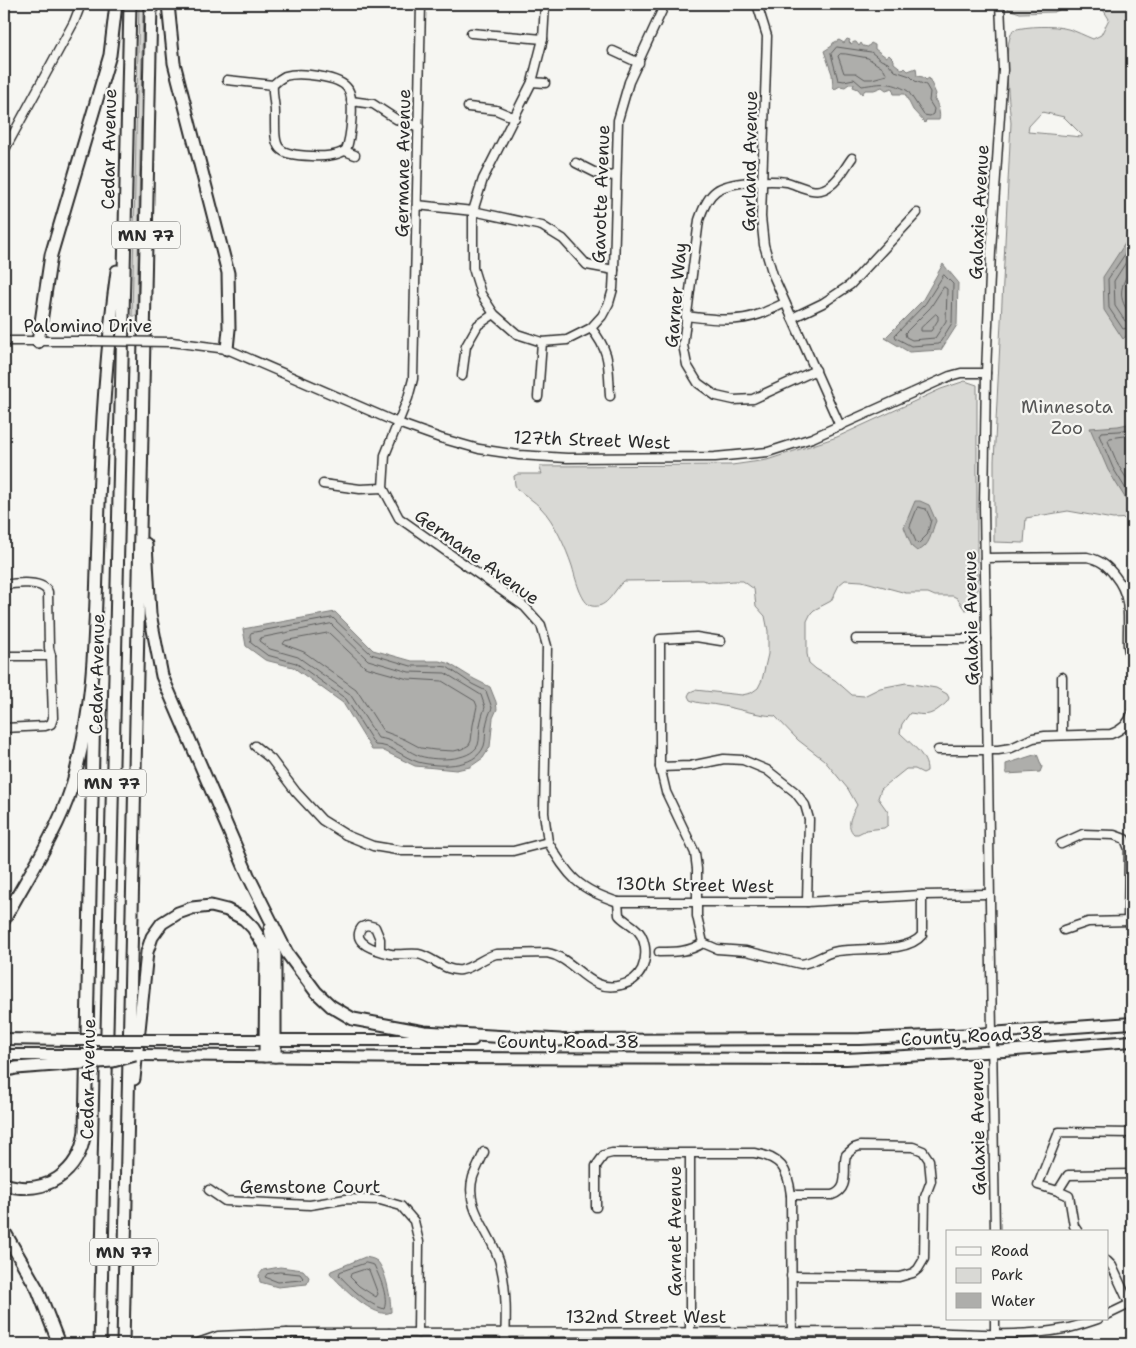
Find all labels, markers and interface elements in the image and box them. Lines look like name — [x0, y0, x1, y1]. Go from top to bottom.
street label: Cedar Avenue — [96, 88, 122, 210]
street label: Germane Avenue — [390, 88, 416, 238]
street label: Garland Avenue — [737, 90, 763, 232]
street label: Gavotte Avenue — [587, 124, 615, 264]
street label: Galaxie Avenue — [963, 144, 995, 280]
road number: MN 77 — [112, 222, 180, 248]
street label: Garner Way — [659, 241, 693, 349]
street label: Palomino Drive — [23, 314, 153, 338]
park label: Minnesota Zoo — [1021, 395, 1113, 440]
street label: 127th Street West — [513, 425, 671, 455]
street label: Germane Avenue — [410, 504, 544, 610]
street label: Galaxie Avenue — [958, 550, 984, 686]
street label: Cedar Avenue — [84, 613, 110, 735]
road number: MN 77 — [78, 770, 146, 796]
street label: 130th Street West — [616, 872, 775, 898]
street label: Cedar Avenue — [75, 1018, 101, 1140]
street label: County Road 38 — [900, 1020, 1044, 1052]
street label: County Road 38 — [497, 1030, 639, 1054]
street label: Galaxie Avenue — [965, 1060, 991, 1196]
street label: Garnet Avenue — [663, 1166, 687, 1296]
street label: Gemstone Court — [240, 1175, 380, 1199]
legend — [946, 1230, 1108, 1320]
road number: MN 77 — [90, 1238, 158, 1266]
text: Road — [991, 1241, 1029, 1261]
text: Park — [991, 1265, 1023, 1285]
text: Water — [991, 1291, 1035, 1311]
street label: 132nd Street West — [566, 1305, 726, 1329]

